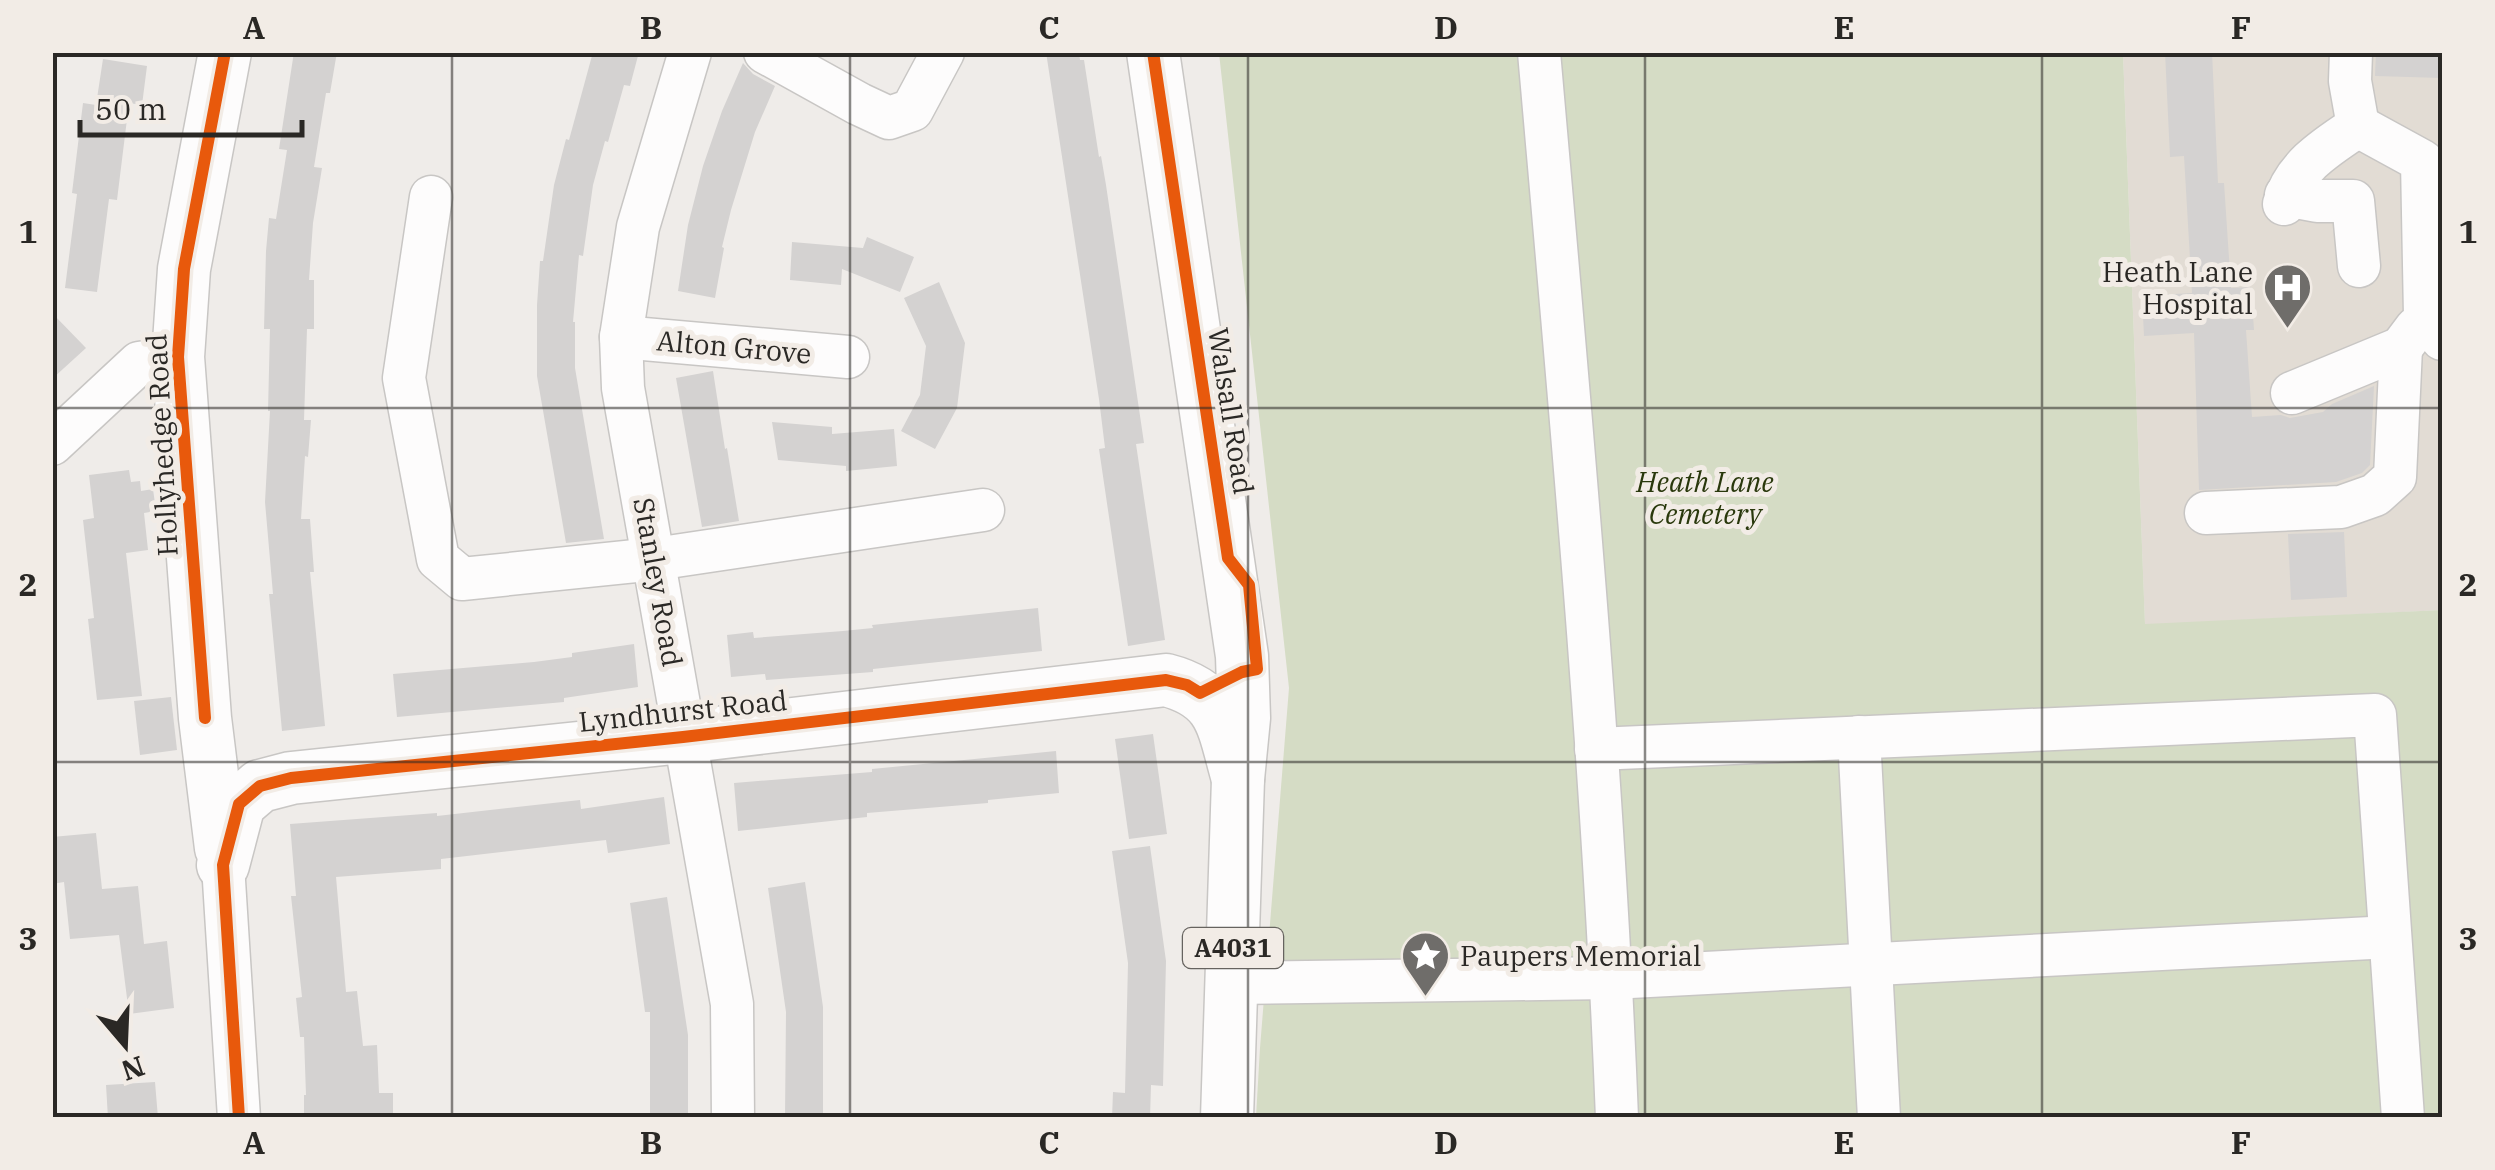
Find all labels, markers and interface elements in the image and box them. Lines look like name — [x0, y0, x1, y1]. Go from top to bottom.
text: A — [243, 6, 265, 48]
text: B — [640, 6, 662, 48]
text: C — [1038, 6, 1060, 48]
text: D — [1434, 6, 1458, 48]
text: E — [1833, 6, 1855, 48]
text: F — [2231, 6, 2251, 48]
scale bar — [80, 75, 302, 137]
text: 50 m — [95, 89, 167, 128]
text: 1 — [18, 210, 38, 252]
text: 1 — [2458, 210, 2478, 252]
place label: Heath Lane Hospital — [2102, 253, 2253, 322]
hospital icon: Heath Lane Hospital — [2262, 262, 2314, 330]
street label: Alton Grove — [655, 321, 813, 372]
street label: Walsall Road — [1200, 325, 1263, 497]
street label: Hollyhedge Road — [137, 333, 186, 557]
park label: Heath Lane Cemetery — [1635, 463, 1774, 532]
street label: Stanley Road — [625, 494, 692, 669]
text: 2 — [18, 563, 38, 605]
text: 2 — [2458, 563, 2478, 605]
street label: Lyndhurst Road — [577, 681, 789, 740]
text: 3 — [18, 917, 38, 959]
text: 3 — [2458, 917, 2478, 959]
road number: A4031 — [1183, 928, 1283, 968]
place icon: Paupers Memorial — [1399, 930, 1451, 998]
place label: Paupers Memorial — [1460, 937, 1701, 974]
north arrow — [75, 995, 175, 1095]
text: N — [117, 1048, 150, 1090]
text: A — [243, 1121, 265, 1163]
text: B — [640, 1121, 662, 1163]
text: C — [1038, 1121, 1060, 1163]
text: D — [1434, 1121, 1458, 1163]
text: E — [1833, 1121, 1855, 1163]
text: F — [2231, 1121, 2251, 1163]

